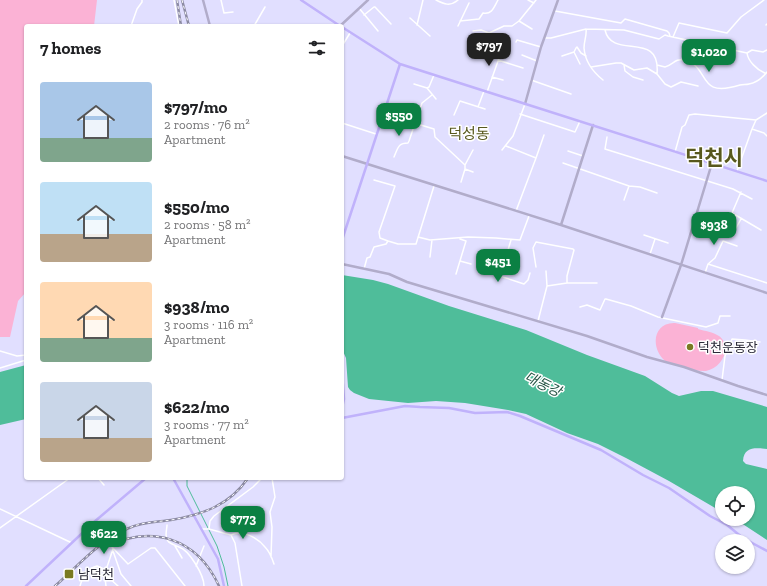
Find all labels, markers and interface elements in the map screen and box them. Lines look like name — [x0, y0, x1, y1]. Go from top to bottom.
pin: $797 — [465, 33, 513, 67]
icon: filters — [306, 37, 328, 59]
text: 7 homes — [40, 38, 101, 58]
text: $797 — [476, 38, 502, 53]
pin: $1,020 — [676, 39, 742, 73]
text: $1,020 — [691, 44, 727, 59]
text: $797/mo — [164, 97, 227, 117]
icon: home — [72, 98, 120, 146]
pin: $550 — [375, 103, 423, 137]
text: $550 — [385, 108, 413, 123]
text: 2 rooms · 76 m² — [164, 117, 250, 132]
district label: 덕성동 — [448, 125, 490, 143]
text: Apartment — [164, 132, 226, 147]
district label: 덕천시 — [685, 145, 743, 170]
text: $550/mo — [164, 197, 229, 217]
icon: home — [72, 198, 120, 246]
pin: $938 — [690, 212, 738, 246]
text: 2 rooms · 58 m² — [164, 217, 250, 232]
text: $938 — [700, 217, 728, 232]
text: Apartment — [164, 232, 226, 247]
pin: $451 — [474, 249, 522, 283]
text: $451 — [485, 254, 511, 269]
text: $938/mo — [164, 297, 229, 317]
icon: home — [72, 298, 120, 346]
text: 3 rooms · 116 m² — [164, 317, 253, 332]
text: Apartment — [164, 332, 226, 347]
place label: 덕천운동장 — [698, 340, 758, 355]
marker: 덕천운동장 — [685, 342, 695, 352]
water label: 대동강 — [522, 368, 566, 401]
text: $622/mo — [164, 397, 229, 417]
icon: home — [72, 398, 120, 446]
text: 3 rooms · 77 m² — [164, 417, 249, 432]
text: Apartment — [164, 432, 226, 447]
map controls — [715, 486, 755, 574]
button: locate — [715, 486, 755, 526]
pin: $773 — [219, 506, 267, 540]
text: $773 — [230, 511, 256, 526]
pin: $622 — [80, 521, 128, 555]
text: $622 — [90, 526, 118, 541]
button: layers — [715, 534, 755, 574]
place label: 남덕천 — [78, 567, 114, 582]
marker: 남덕천 — [63, 568, 75, 580]

